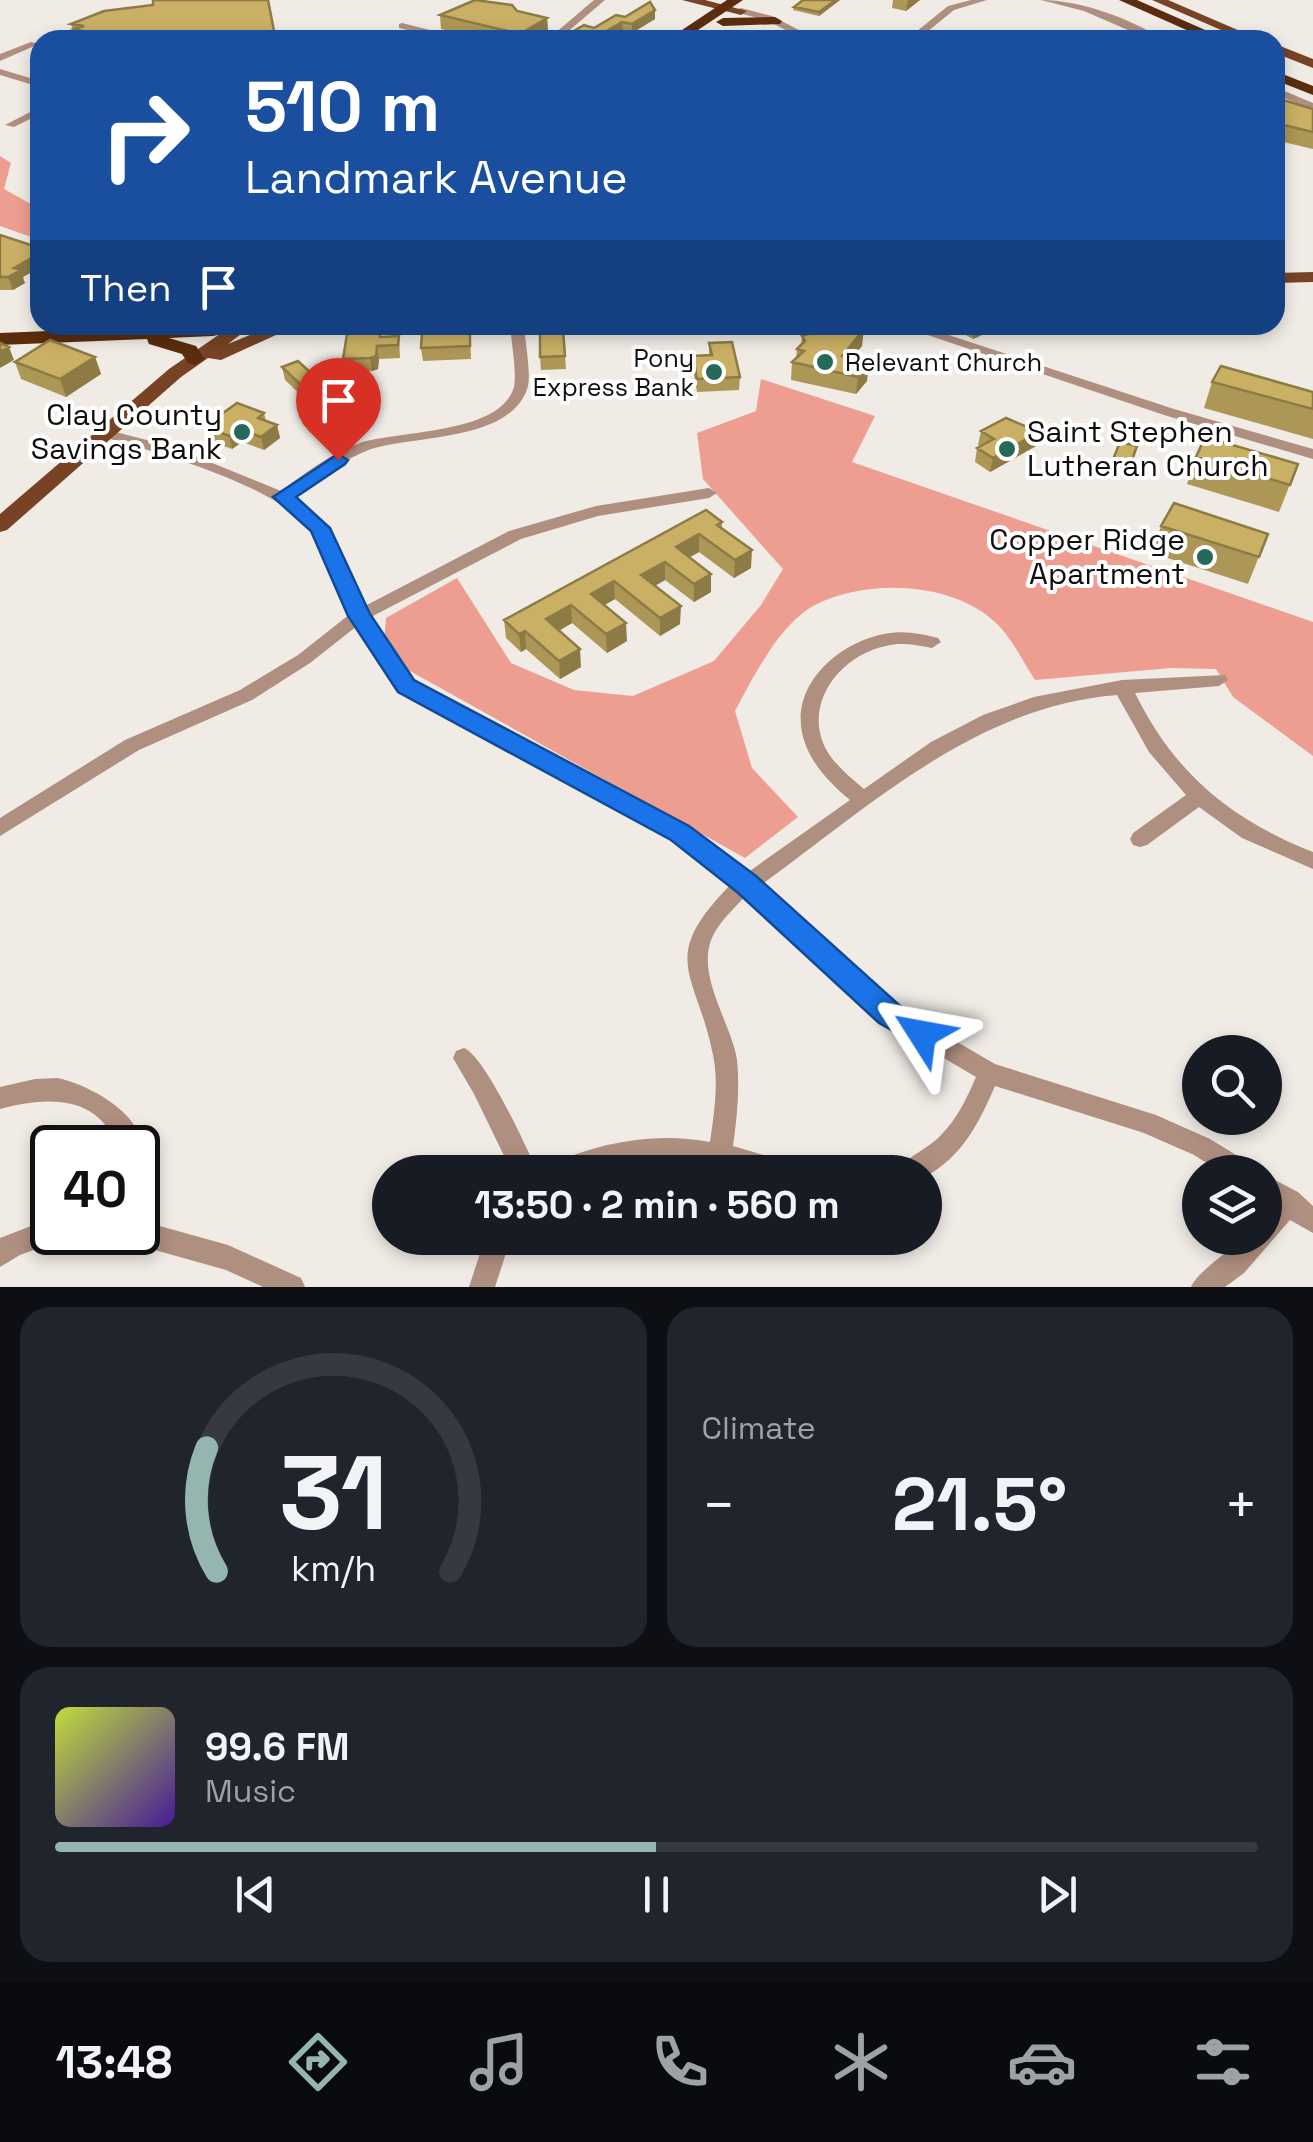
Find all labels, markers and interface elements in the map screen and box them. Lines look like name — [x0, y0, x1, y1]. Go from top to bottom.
text: 510 m — [245, 62, 440, 151]
icon: right — [80, 70, 210, 200]
text: Landmark Avenue — [245, 149, 628, 206]
icon: arrive — [191, 260, 246, 315]
text: Then — [80, 264, 171, 312]
place label: Pony Express Bank — [533, 342, 694, 403]
place label: Relevant Church — [845, 346, 1042, 378]
marker: Relevant Church — [814, 351, 836, 373]
pin — [296, 358, 381, 461]
marker: Pony Express Bank — [703, 361, 725, 383]
icon: arrive — [311, 373, 366, 428]
place label: Clay County Savings Bank — [31, 395, 222, 468]
place label: Saint Stephen Lutheran Church — [1027, 412, 1269, 485]
marker: Clay County Savings Bank — [231, 421, 253, 443]
marker: Saint Stephen Lutheran Church — [996, 438, 1018, 460]
place label: Copper Ridge Apartment — [989, 520, 1185, 593]
marker: Copper Ridge Apartment — [1194, 546, 1216, 568]
position arrow — [870, 982, 974, 1086]
map controls — [1182, 1035, 1282, 1255]
button: search — [1182, 1035, 1282, 1135]
speed limit sign: 40 — [30, 1125, 160, 1255]
button: layers — [1182, 1155, 1282, 1255]
text: 13:50 · 2 min · 560 m — [474, 1181, 840, 1229]
text: Climate — [702, 1408, 816, 1448]
text: 31 — [279, 1427, 387, 1559]
text: 21.5° — [892, 1456, 1067, 1552]
text: − — [702, 1470, 736, 1540]
text: + — [1224, 1470, 1258, 1540]
text: km/h — [291, 1546, 376, 1591]
text: 99.6 FM — [205, 1723, 349, 1771]
text: Music — [205, 1771, 296, 1811]
icon: previous — [228, 1867, 283, 1922]
icon: pause — [629, 1867, 684, 1922]
icon: next — [1030, 1867, 1085, 1922]
icon: directions — [283, 2027, 353, 2097]
icon: music — [464, 2027, 534, 2097]
icon: phone — [645, 2027, 715, 2097]
icon: climate — [826, 2027, 896, 2097]
icon: car — [1007, 2027, 1077, 2097]
icon: filters — [1188, 2027, 1258, 2097]
text: 13:48 — [55, 2034, 172, 2091]

